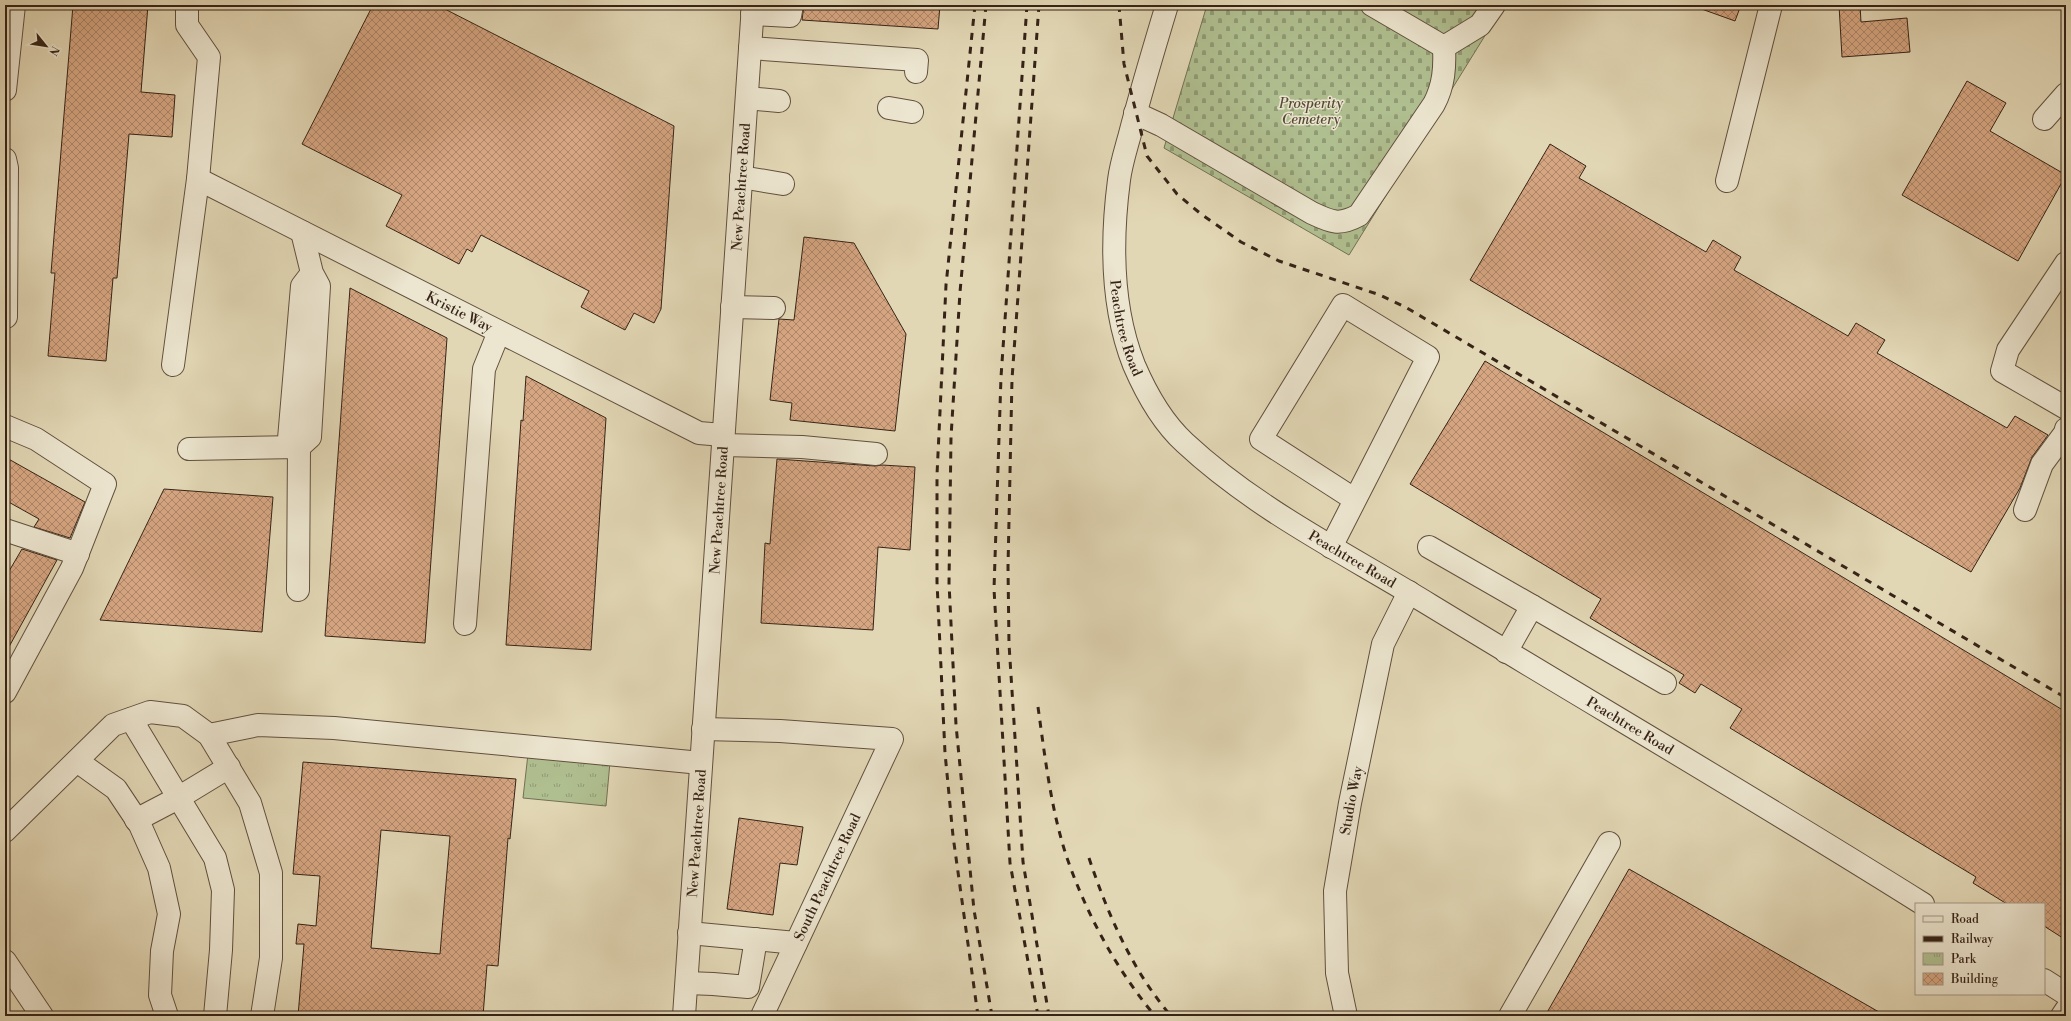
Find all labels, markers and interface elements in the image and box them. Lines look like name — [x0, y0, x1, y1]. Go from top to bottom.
north arrow — [26, 26, 66, 66]
text: N — [45, 43, 62, 58]
park label: Prosperity Cemetery — [1278, 95, 1344, 129]
street label: New Peachtree Road — [728, 122, 755, 252]
street label: Peachtree Road — [1105, 279, 1146, 379]
street label: Kristie Way — [422, 288, 495, 337]
street label: New Peachtree Road — [706, 446, 733, 575]
street label: Peachtree Road — [1305, 527, 1399, 593]
street label: Peachtree Road — [1583, 693, 1677, 760]
street label: Studio Way — [1337, 764, 1368, 836]
street label: New Peachtree Road — [684, 769, 711, 898]
street label: South Peachtree Road — [790, 811, 865, 944]
legend — [1915, 903, 2045, 995]
text: Road — [1951, 912, 1979, 927]
text: Railway — [1951, 932, 1993, 947]
text: Park — [1951, 952, 1977, 967]
text: Building — [1950, 972, 1999, 987]

